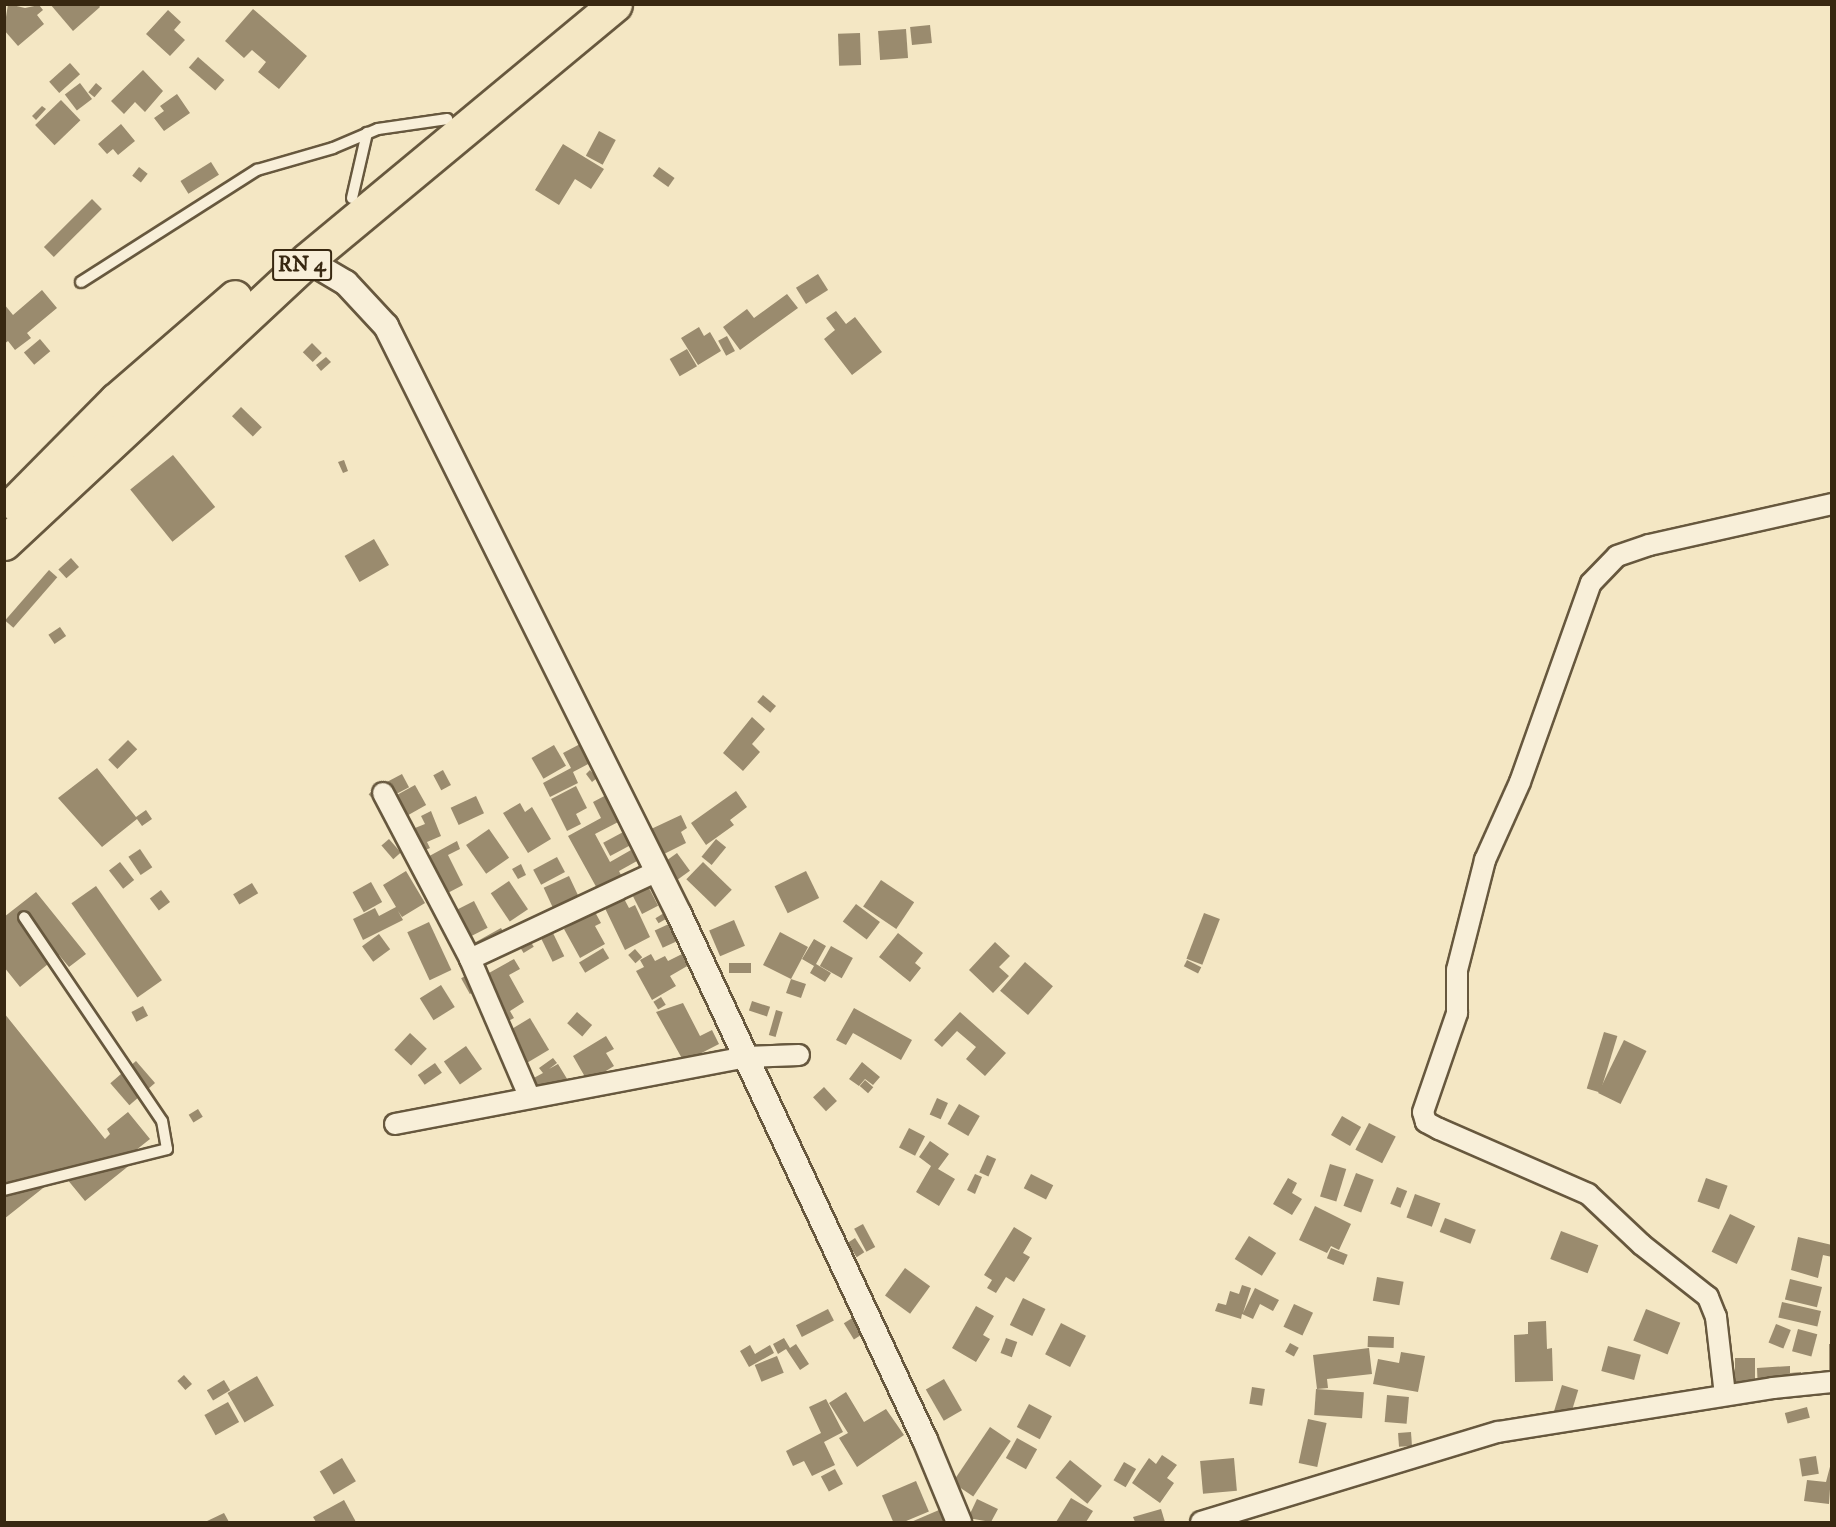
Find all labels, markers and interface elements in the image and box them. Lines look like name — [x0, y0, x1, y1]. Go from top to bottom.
road number: RN 4 — [272, 247, 332, 283]

